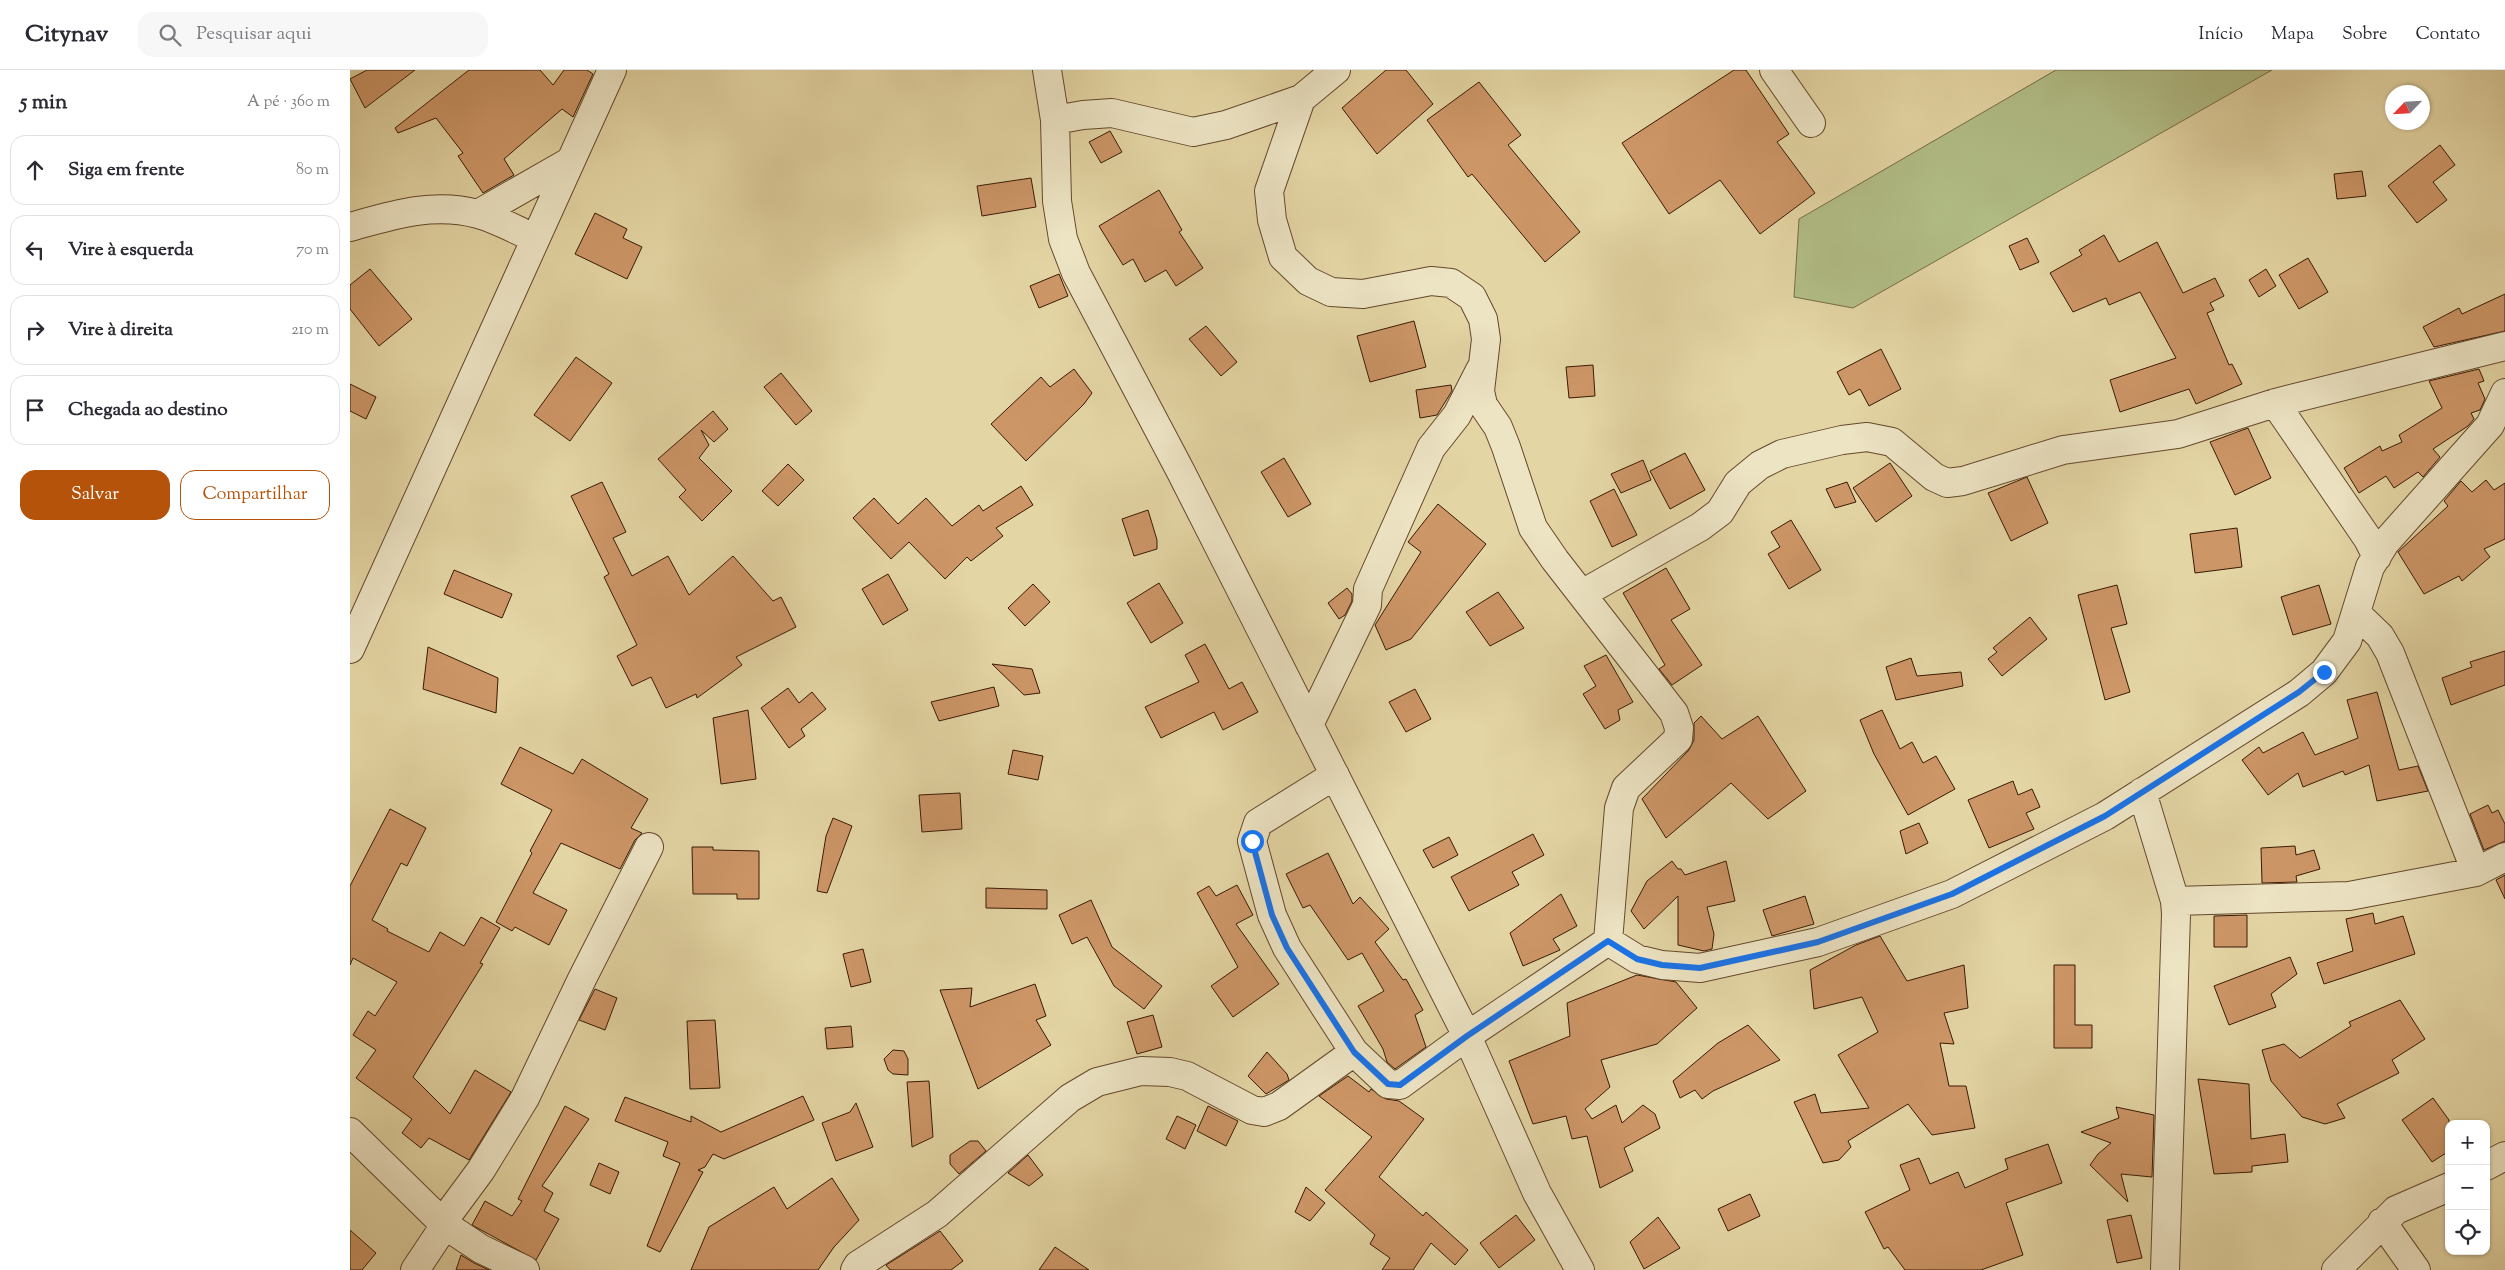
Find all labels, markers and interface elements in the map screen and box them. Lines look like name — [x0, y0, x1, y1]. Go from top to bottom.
search box — [138, 12, 488, 57]
text: Citynav — [25, 18, 108, 52]
icon: search — [156, 21, 184, 49]
text: Pesquisar aqui — [196, 21, 312, 48]
text: Início — [2198, 22, 2243, 48]
text: Mapa — [2271, 22, 2314, 48]
text: Sobre — [2342, 22, 2387, 48]
text: Contato — [2415, 22, 2480, 48]
north arrow — [2385, 85, 2430, 130]
text: 5 min — [20, 88, 67, 118]
text: A pé · 360 m — [247, 91, 330, 114]
icon: ahead — [21, 156, 49, 184]
text: Siga em frente — [68, 157, 184, 184]
text: 80 m — [296, 159, 329, 182]
icon: left — [21, 236, 49, 264]
text: Vire à esquerda — [68, 237, 194, 264]
text: 70 m — [296, 239, 329, 262]
icon: right — [21, 316, 49, 344]
text: Vire à direita — [68, 317, 173, 344]
text: 210 m — [291, 319, 329, 342]
icon: arrive — [21, 396, 49, 424]
text: Chegada ao destino — [68, 397, 228, 424]
button: Salvar — [20, 470, 170, 520]
button: Compartilhar — [180, 470, 330, 520]
route end — [2313, 661, 2336, 684]
route start — [1241, 830, 1264, 853]
map controls — [2445, 1120, 2490, 1255]
button: + — [2445, 1120, 2490, 1165]
button: − — [2445, 1165, 2490, 1210]
button: locate — [2445, 1210, 2490, 1255]

